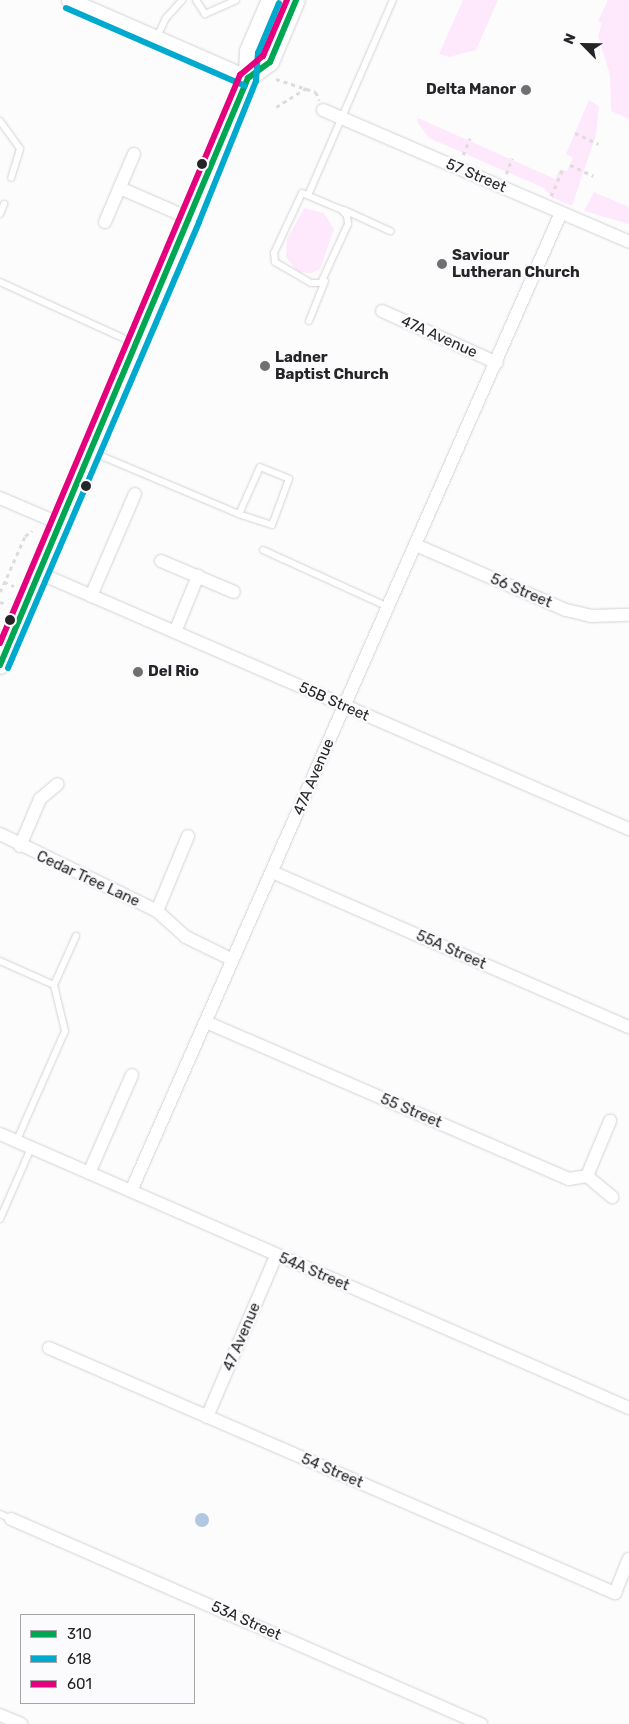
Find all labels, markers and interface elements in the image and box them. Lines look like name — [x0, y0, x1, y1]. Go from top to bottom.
north arrow — [559, 20, 609, 70]
text: N — [560, 31, 580, 47]
place label: Delta Manor — [426, 81, 516, 99]
marker: Delta Manor — [520, 84, 532, 96]
street label: 57 Street — [443, 155, 509, 197]
unlabelled marker — [197, 159, 207, 169]
place label: Saviour Lutheran Church — [452, 246, 580, 281]
marker: Saviour Lutheran Church — [436, 258, 448, 270]
street label: 47A Avenue — [398, 312, 480, 362]
place label: Ladner Baptist Church — [275, 348, 389, 383]
marker: Ladner Baptist Church — [259, 360, 271, 372]
unlabelled marker — [81, 481, 91, 491]
street label: 56 Street — [488, 570, 554, 612]
unlabelled marker — [5, 615, 15, 625]
place label: Del Rio — [148, 663, 199, 681]
marker: Del Rio — [132, 666, 144, 678]
street label: 55B Street — [296, 679, 372, 725]
street label: 47A Avenue — [290, 736, 338, 818]
street label: Cedar Tree Lane — [33, 847, 143, 911]
street label: 55A Street — [413, 927, 489, 973]
street label: 55 Street — [378, 1090, 444, 1132]
street label: 54A Street — [276, 1249, 352, 1295]
street label: 47 Avenue — [219, 1300, 265, 1374]
street label: 54 Street — [298, 1450, 366, 1492]
street label: 53A Street — [208, 1598, 284, 1644]
legend — [20, 1614, 195, 1704]
text: 310 — [67, 1625, 92, 1643]
text: 618 — [67, 1650, 92, 1668]
text: 601 — [67, 1675, 92, 1693]

